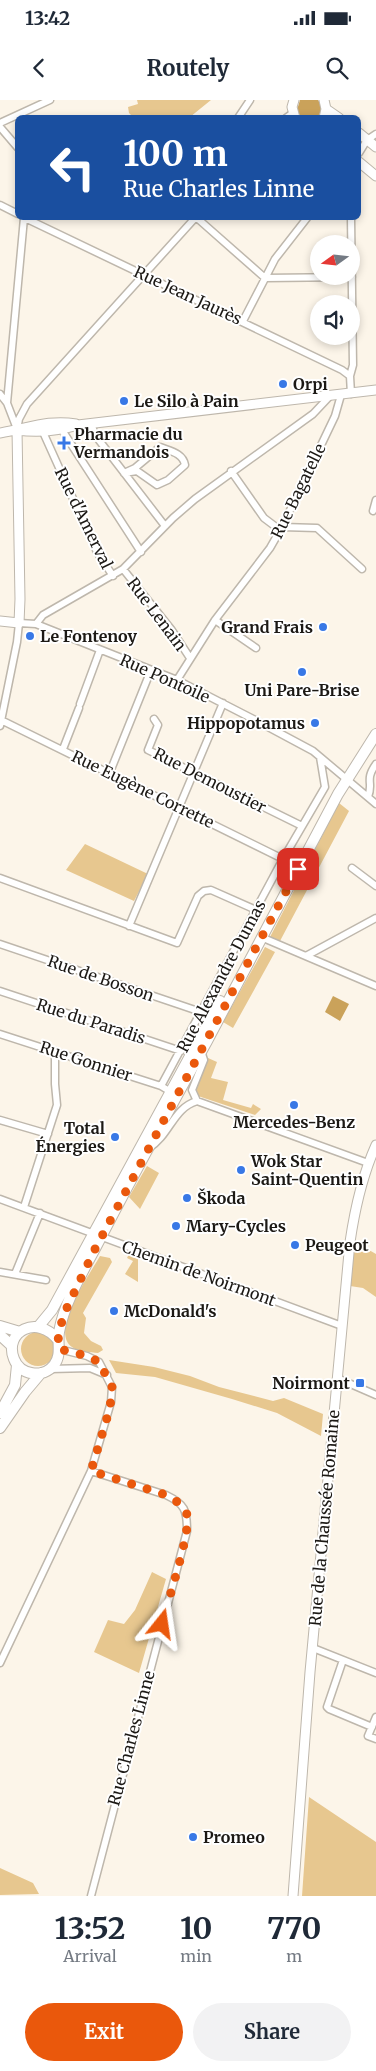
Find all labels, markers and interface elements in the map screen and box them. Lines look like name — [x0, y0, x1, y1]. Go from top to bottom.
text: 13:42 — [25, 6, 70, 30]
icon: back — [25, 54, 53, 82]
text: Routely — [147, 54, 229, 82]
icon: search — [323, 54, 351, 82]
text: 100 m — [123, 132, 228, 176]
icon: left — [40, 135, 105, 200]
text: Rue Charles Linne — [123, 175, 314, 203]
north arrow — [310, 235, 360, 285]
map controls — [310, 235, 360, 345]
street label: Rue Jean Jaurès — [131, 261, 245, 329]
button: sound — [310, 295, 360, 345]
place label: Orpi — [293, 374, 328, 394]
marker: Orpi — [277, 378, 289, 390]
place label: Le Silo à Pain — [134, 391, 239, 411]
marker: Le Silo à Pain — [118, 395, 130, 407]
place label: Pharmacie du Vermandois — [73, 424, 183, 462]
marker: Pharmacie du Vermandois — [58, 437, 70, 449]
street label: Rue Bagatelle — [266, 440, 330, 542]
street label: Rue d'Amerval — [51, 464, 117, 572]
street label: Rue Lenain — [123, 573, 191, 655]
place label: Grand Frais — [221, 617, 313, 637]
marker: Grand Frais — [317, 621, 329, 633]
place label: Le Fontenoy — [40, 626, 138, 646]
marker: Le Fontenoy — [24, 630, 36, 642]
street label: Rue Pontoile — [117, 649, 213, 707]
marker: Uni Pare-Brise — [296, 666, 308, 678]
place label: Uni Pare-Brise — [245, 680, 360, 700]
place label: Hippopotamus — [187, 713, 305, 733]
marker: Hippopotamus — [309, 717, 321, 729]
street label: Rue Demoustier — [150, 743, 270, 817]
street label: Rue Eugène Corrette — [68, 746, 218, 832]
pin — [277, 848, 319, 890]
icon: arrive — [284, 855, 312, 883]
street label: Rue Alexandre Dumas — [172, 896, 270, 1056]
street label: Rue de Bosson — [45, 950, 157, 1006]
street label: Rue du Paradis — [34, 994, 148, 1048]
street label: Rue Gonnier — [37, 1037, 135, 1085]
marker: Mercedes-Benz — [288, 1099, 300, 1111]
place label: Mercedes-Benz — [233, 1112, 355, 1132]
place label: Total Énergies — [35, 1118, 105, 1156]
marker: Total Énergies — [109, 1131, 121, 1143]
place label: Wok Star Saint-Quentin — [250, 1151, 363, 1189]
marker: Wok Star Saint-Quentin — [235, 1164, 247, 1176]
place label: Škoda — [197, 1188, 245, 1208]
marker: Škoda — [181, 1192, 193, 1204]
place label: Mary-Cycles — [186, 1216, 286, 1236]
marker: Mary-Cycles — [170, 1220, 182, 1232]
place label: Peugeot — [305, 1235, 369, 1255]
street label: Chemin de Noirmont — [119, 1236, 279, 1310]
marker: Peugeot — [289, 1239, 301, 1251]
place label: McDonald's — [124, 1301, 217, 1321]
marker: McDonald's — [108, 1305, 120, 1317]
place label: Noirmont — [272, 1373, 351, 1393]
marker: Noirmont — [354, 1377, 366, 1389]
street label: Rue de la Chaussée Romaine — [305, 1409, 343, 1627]
position arrow — [135, 1597, 187, 1649]
street label: Rue Charles Linne — [103, 1668, 159, 1808]
place label: Promeo — [203, 1827, 265, 1847]
marker: Promeo — [187, 1831, 199, 1843]
text: 13:52 — [55, 1909, 125, 1947]
text: 10 — [180, 1909, 212, 1947]
text: 770 — [267, 1909, 321, 1947]
text: Arrival — [63, 1946, 117, 1966]
text: min — [180, 1946, 212, 1966]
text: m — [286, 1946, 302, 1966]
button: Exit — [25, 2003, 183, 2061]
button: Share — [193, 2003, 351, 2061]

